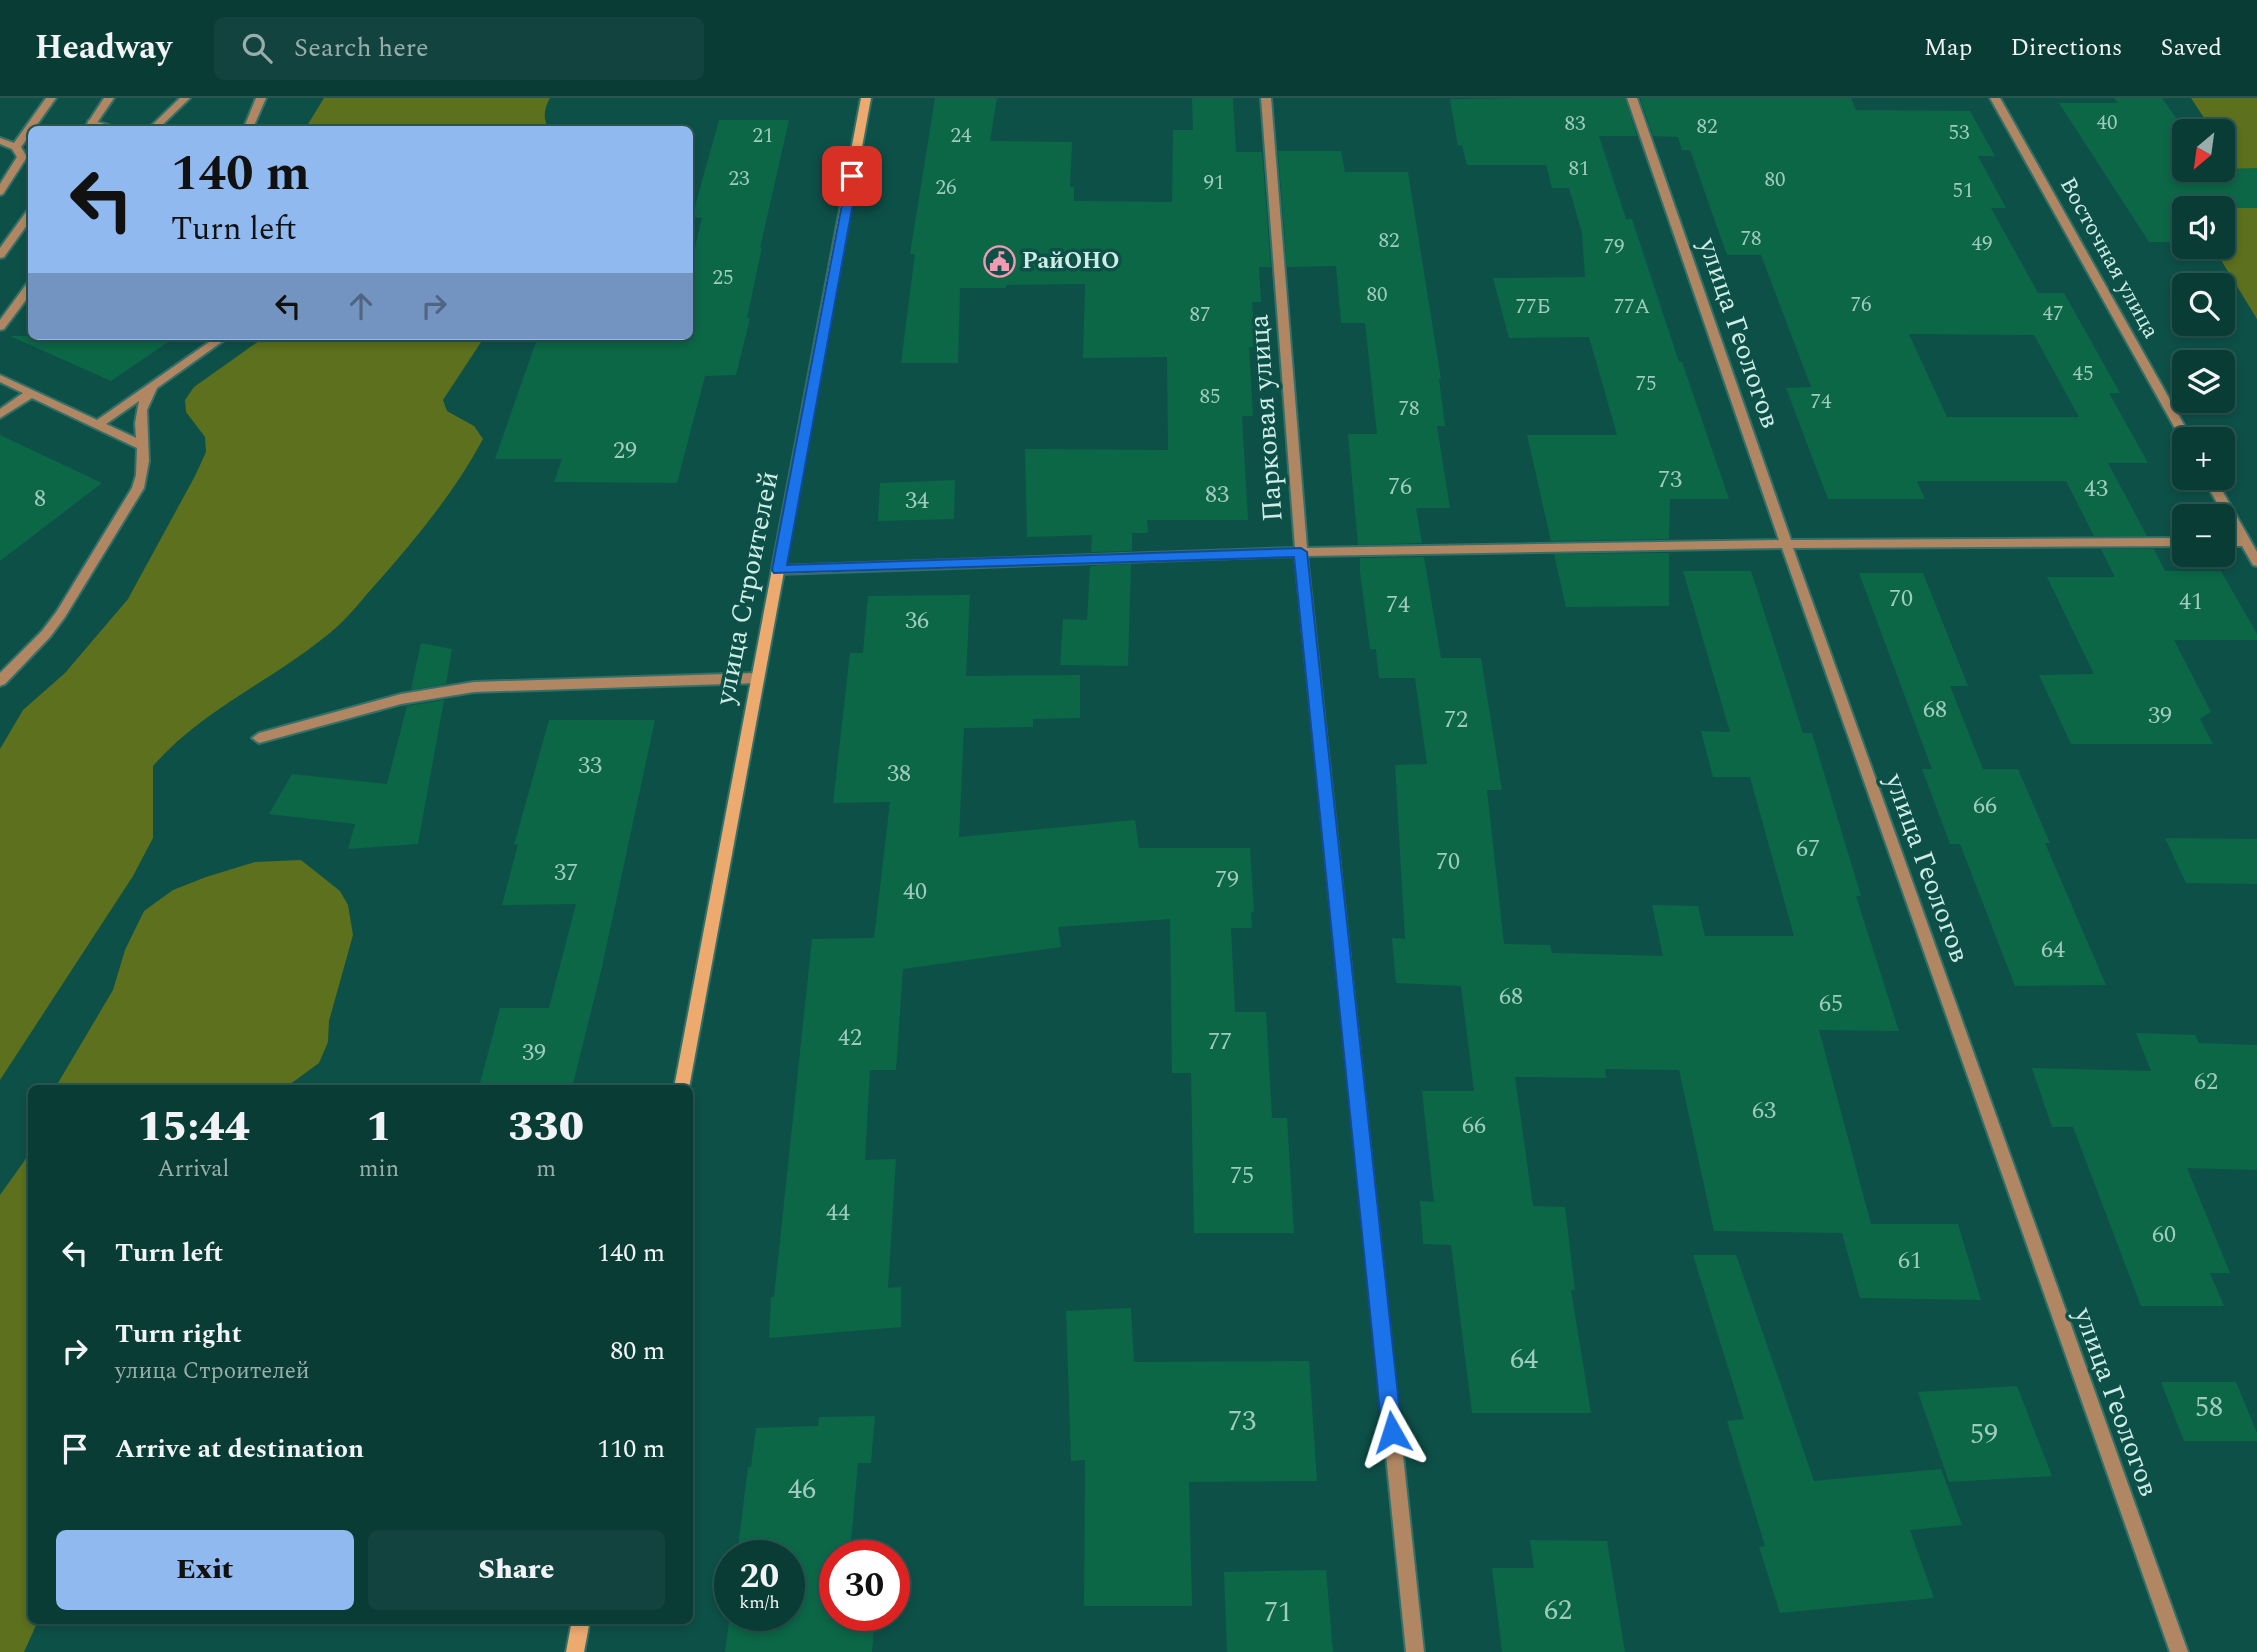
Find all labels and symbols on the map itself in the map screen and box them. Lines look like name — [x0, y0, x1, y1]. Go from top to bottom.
house number: 40 — [2097, 107, 2118, 139]
house number: 83 — [1565, 108, 1586, 140]
house number: 82 — [1697, 111, 1718, 143]
house number: 53 — [1949, 117, 1970, 149]
north arrow — [2172, 119, 2235, 182]
house number: 21 — [753, 120, 774, 152]
house number: 24 — [951, 120, 972, 152]
pin — [822, 146, 882, 206]
house number: 81 — [1569, 153, 1590, 185]
house number: 23 — [729, 163, 750, 195]
house number: 80 — [1765, 164, 1786, 196]
house number: 91 — [1204, 167, 1225, 199]
street label: Восточная улица — [2050, 171, 2168, 345]
house number: 26 — [936, 172, 957, 204]
house number: 51 — [1953, 175, 1974, 207]
house number: 78 — [1741, 223, 1762, 255]
house number: 82 — [1379, 225, 1400, 257]
house number: 49 — [1972, 228, 1993, 260]
house number: 79 — [1604, 231, 1625, 263]
street label: улица Геологов — [1686, 231, 1792, 434]
public building icon: РайОНО — [982, 244, 1016, 278]
place label: РайОНО — [1022, 244, 1119, 279]
house number: 25 — [713, 262, 734, 294]
house number: 80 — [1367, 279, 1388, 311]
house number: 76 — [1851, 289, 1872, 321]
house number: 77Б — [1515, 291, 1551, 323]
house number: 77А — [1614, 291, 1651, 323]
house number: 47 — [2043, 298, 2064, 330]
house number: 87 — [1190, 299, 1211, 331]
street label: Парковая улица — [1237, 313, 1295, 523]
house number: 45 — [2073, 358, 2094, 390]
house number: 75 — [1636, 368, 1657, 400]
house number: 85 — [1200, 381, 1221, 413]
house number: 74 — [1811, 386, 1832, 418]
house number: 78 — [1399, 393, 1420, 425]
house number: 29 — [613, 433, 637, 469]
house number: 73 — [1658, 462, 1682, 498]
street label: улица Строителей — [703, 468, 791, 709]
house number: 76 — [1388, 469, 1412, 505]
house number: 43 — [2084, 471, 2108, 507]
house number: 83 — [1205, 477, 1229, 513]
house number: 8 — [34, 481, 46, 517]
house number: 34 — [905, 483, 929, 519]
house number: 70 — [1889, 581, 1913, 617]
house number: 41 — [2179, 584, 2203, 620]
house number: 74 — [1386, 587, 1410, 623]
house number: 36 — [905, 603, 929, 639]
house number: 68 — [1923, 692, 1947, 728]
house number: 39 — [2148, 698, 2172, 734]
house number: 72 — [1444, 702, 1468, 738]
house number: 33 — [578, 748, 602, 784]
house number: 38 — [887, 756, 911, 792]
street label: улица Геологов — [1873, 767, 1981, 968]
house number: 66 — [1973, 788, 1997, 824]
house number: 67 — [1796, 831, 1820, 867]
house number: 70 — [1436, 844, 1460, 880]
house number: 37 — [554, 855, 578, 891]
house number: 79 — [1215, 862, 1239, 898]
house number: 40 — [903, 874, 927, 910]
house number: 64 — [2041, 932, 2065, 968]
house number: 68 — [1499, 979, 1523, 1015]
house number: 65 — [1819, 986, 1843, 1022]
house number: 42 — [838, 1020, 862, 1056]
house number: 77 — [1208, 1024, 1232, 1060]
house number: 39 — [522, 1035, 546, 1071]
house number: 62 — [2194, 1064, 2218, 1100]
house number: 63 — [1752, 1093, 1776, 1129]
house number: 66 — [1462, 1108, 1486, 1144]
house number: 75 — [1230, 1158, 1254, 1194]
house number: 44 — [826, 1195, 850, 1231]
house number: 60 — [2152, 1217, 2176, 1253]
house number: 61 — [1898, 1243, 1922, 1279]
street label: улица Геологов — [2062, 1301, 2170, 1502]
house number: 64 — [1510, 1338, 1538, 1381]
house number: 58 — [2195, 1386, 2223, 1429]
position arrow — [1355, 1395, 1429, 1469]
house number: 73 — [1228, 1400, 1256, 1443]
house number: 59 — [1970, 1413, 1998, 1456]
house number: 46 — [788, 1468, 816, 1511]
speed limit sign: 30 — [819, 1540, 910, 1631]
house number: 62 — [1544, 1589, 1572, 1632]
house number: 71 — [1264, 1591, 1292, 1634]

